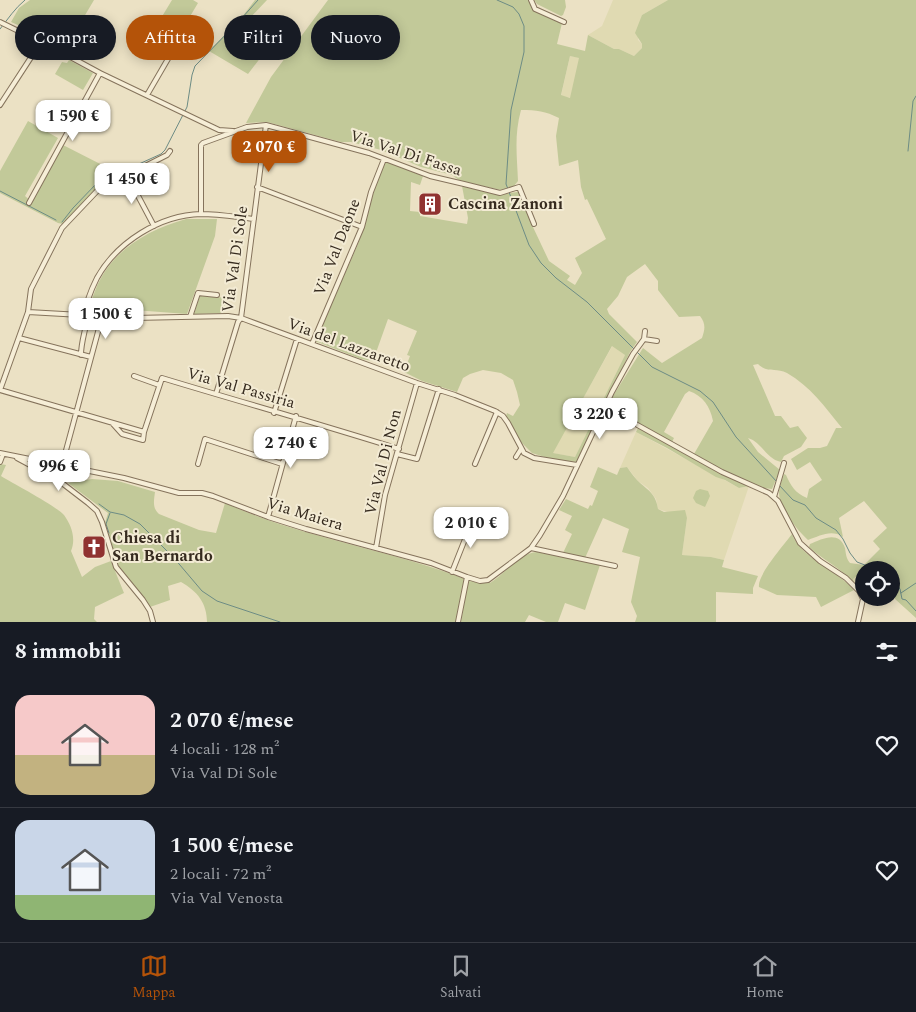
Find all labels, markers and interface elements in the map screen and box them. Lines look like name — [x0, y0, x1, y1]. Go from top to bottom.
chip: Compra — [15, 15, 116, 60]
chip: Affitta — [126, 15, 214, 60]
chip: Filtri — [224, 15, 301, 60]
chip: Nuovo — [311, 15, 400, 60]
pin: 1 590 € — [27, 100, 119, 142]
text: 1 590 € — [47, 104, 99, 128]
street label: Via Val Di Fassa — [347, 124, 465, 182]
pin: 2 070 € — [223, 130, 315, 173]
text: 2 070 € — [243, 135, 295, 159]
pin: 1 450 € — [86, 162, 178, 205]
text: 1 450 € — [106, 167, 158, 191]
building icon: Cascina Zanoni — [417, 191, 443, 217]
place label: Cascina Zanoni — [448, 192, 563, 216]
street label: Via Val Daone — [308, 195, 366, 299]
street label: Via Val Di Sole — [216, 204, 254, 314]
pin: 1 500 € — [60, 298, 152, 340]
text: 1 500 € — [80, 302, 132, 326]
street label: Via del Lazzaretto — [284, 312, 414, 378]
street label: Via Val Passiria — [184, 361, 298, 415]
pin: 3 220 € — [554, 398, 646, 440]
text: 3 220 € — [574, 402, 626, 426]
street label: Via Val Di Non — [358, 407, 408, 517]
pin: 2 740 € — [245, 426, 337, 469]
text: 2 740 € — [265, 431, 317, 455]
pin: 996 € — [24, 450, 94, 492]
text: 996 € — [39, 454, 79, 478]
street label: Via Maiera — [264, 491, 346, 537]
pin: 2 010 € — [425, 506, 517, 549]
text: 2 010 € — [445, 511, 497, 535]
place label: Chiesa di San Bernardo — [112, 526, 213, 568]
church icon: Chiesa di San Bernardo — [81, 534, 107, 560]
map controls — [855, 561, 900, 606]
button: locate — [855, 561, 900, 606]
text: 8 immobili — [15, 636, 121, 668]
icon: filters — [873, 638, 901, 666]
text: 2 070 €/mese — [170, 705, 294, 737]
icon: home — [55, 715, 115, 775]
icon: heart — [873, 731, 901, 759]
text: 4 locali · 128 m² — [170, 737, 279, 761]
text: Via Val Di Sole — [170, 761, 277, 785]
text: 1 500 €/mese — [170, 830, 294, 862]
icon: home — [55, 840, 115, 900]
icon: heart — [873, 856, 901, 884]
text: 2 locali · 72 m² — [170, 862, 271, 886]
text: Via Val Venosta — [170, 886, 283, 910]
tab: Mappa — [132, 952, 175, 1003]
tab: Salvati — [440, 952, 481, 1003]
tab: Home — [746, 952, 784, 1003]

